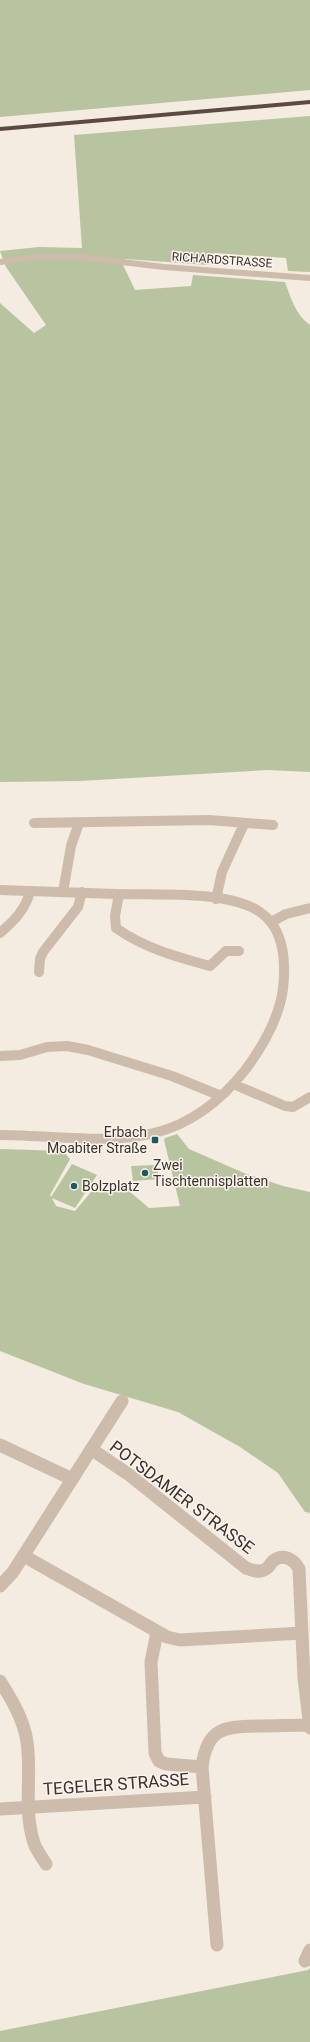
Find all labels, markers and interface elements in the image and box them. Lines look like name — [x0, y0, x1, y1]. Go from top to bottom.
street label: RICHARDSTRASSE — [171, 250, 273, 271]
place label: Erbach Moabiter Straße — [47, 1124, 147, 1156]
marker: Erbach Moabiter Straße — [150, 1135, 160, 1145]
place label: Zwei Tischtennisplatten — [153, 1157, 268, 1189]
marker: Zwei Tischtennisplatten — [140, 1168, 150, 1178]
place label: Bolzplatz — [82, 1178, 140, 1194]
marker: Bolzplatz — [69, 1181, 79, 1191]
street label: POTSDAMER STRASSE — [106, 1436, 258, 1558]
street label: TEGELER STRASSE — [42, 1769, 190, 1799]

